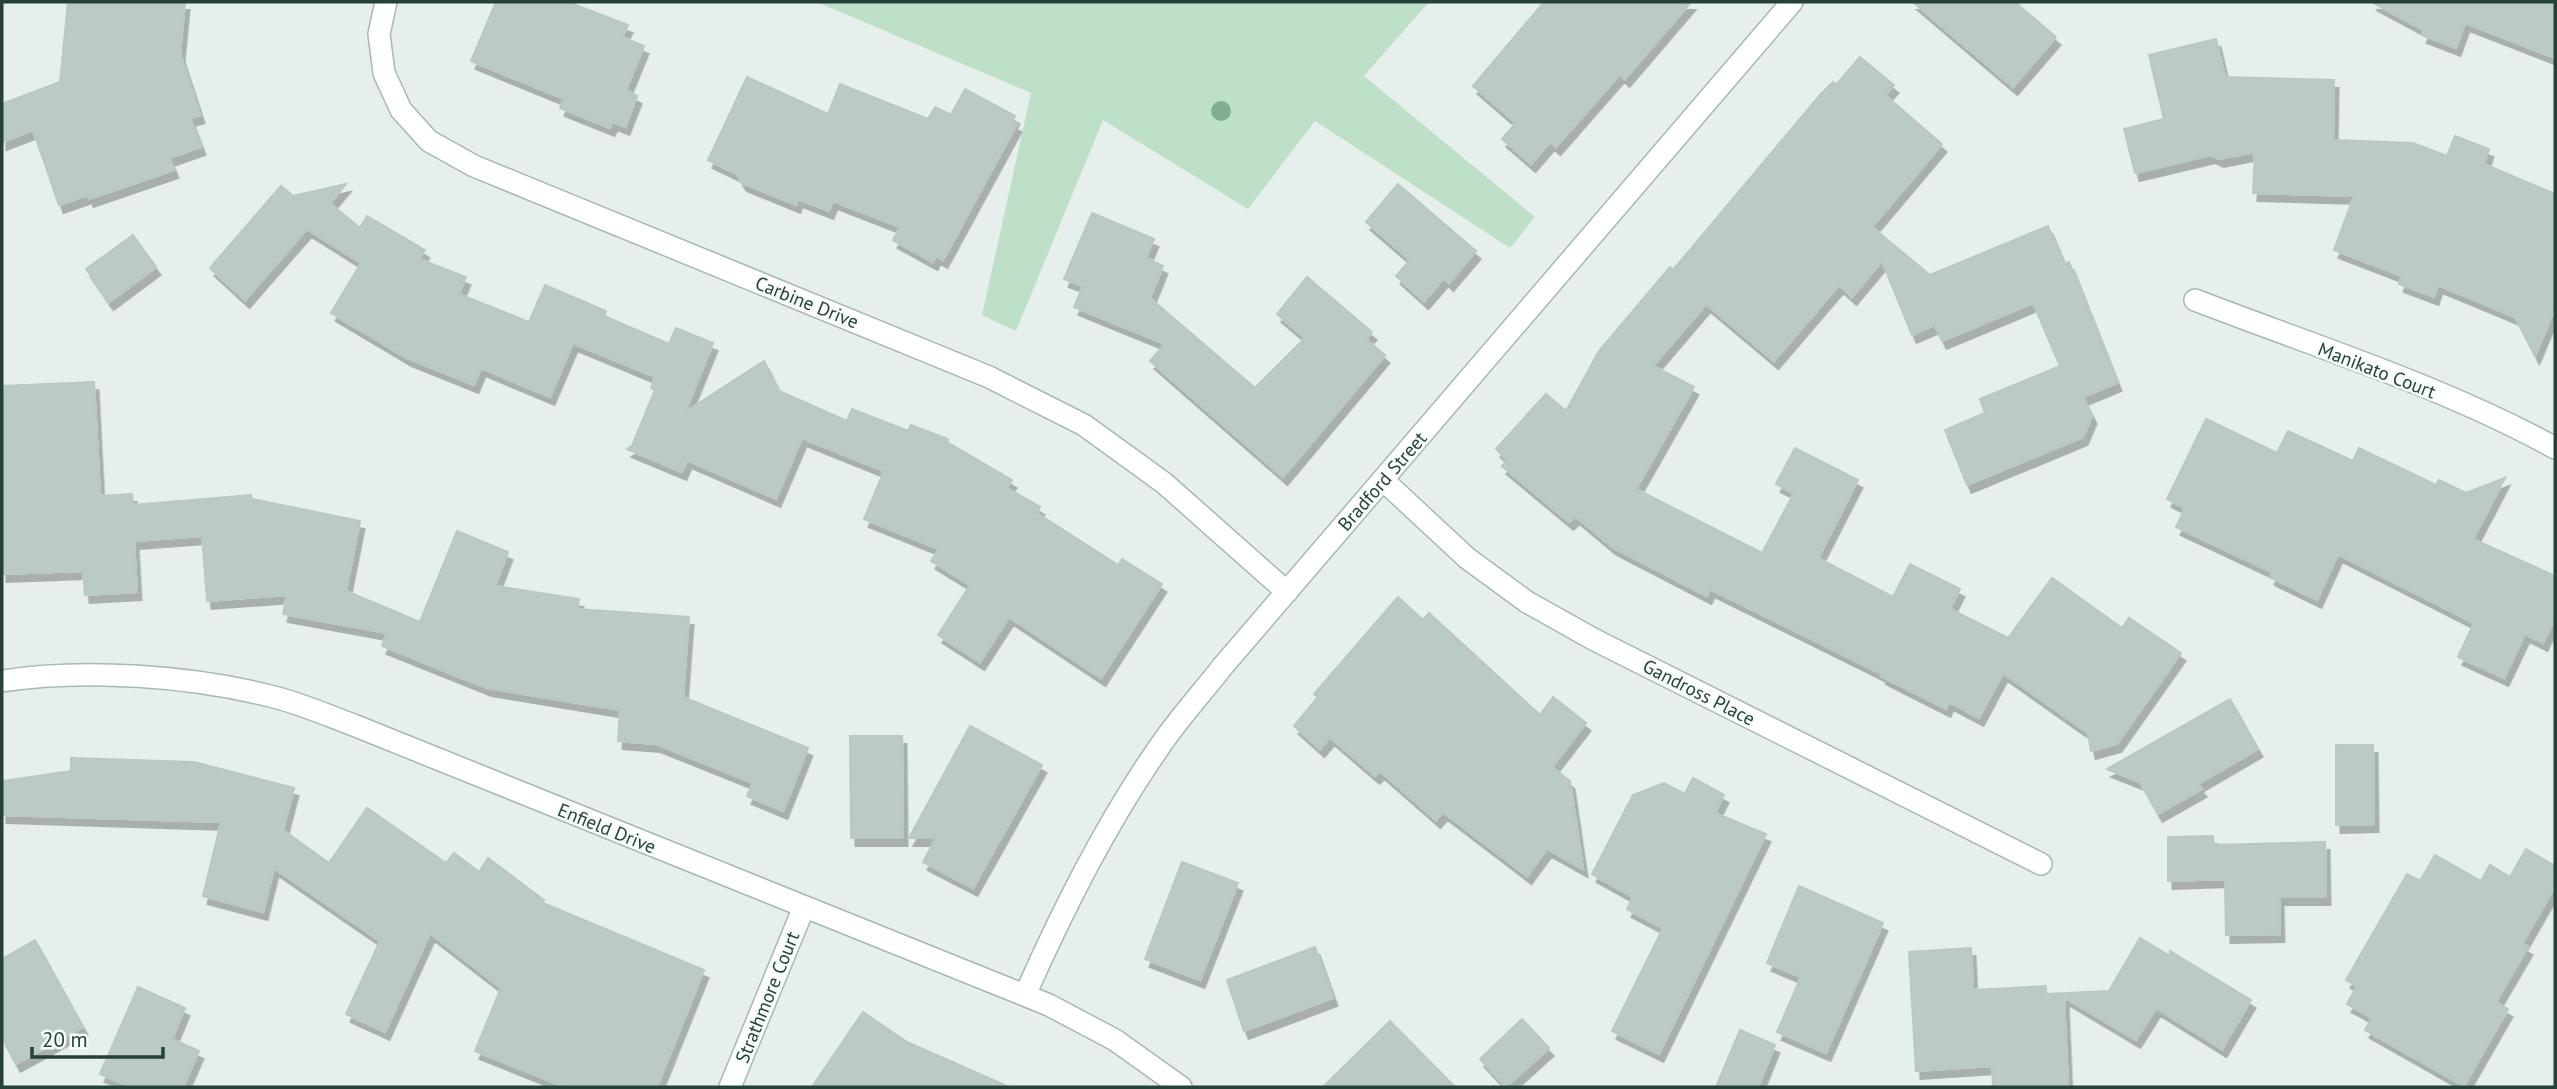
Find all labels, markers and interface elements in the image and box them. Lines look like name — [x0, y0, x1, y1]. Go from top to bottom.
street label: Carbine Drive — [752, 270, 862, 334]
street label: Manikato Court — [2315, 337, 2440, 404]
street label: Bradford Street — [1332, 426, 1432, 535]
street label: Gandross Place — [1639, 653, 1759, 731]
street label: Enfield Drive — [554, 797, 660, 859]
street label: Strathmore Court — [730, 927, 805, 1066]
scale bar — [32, 1016, 163, 1060]
text: 20 m — [42, 1026, 88, 1053]

